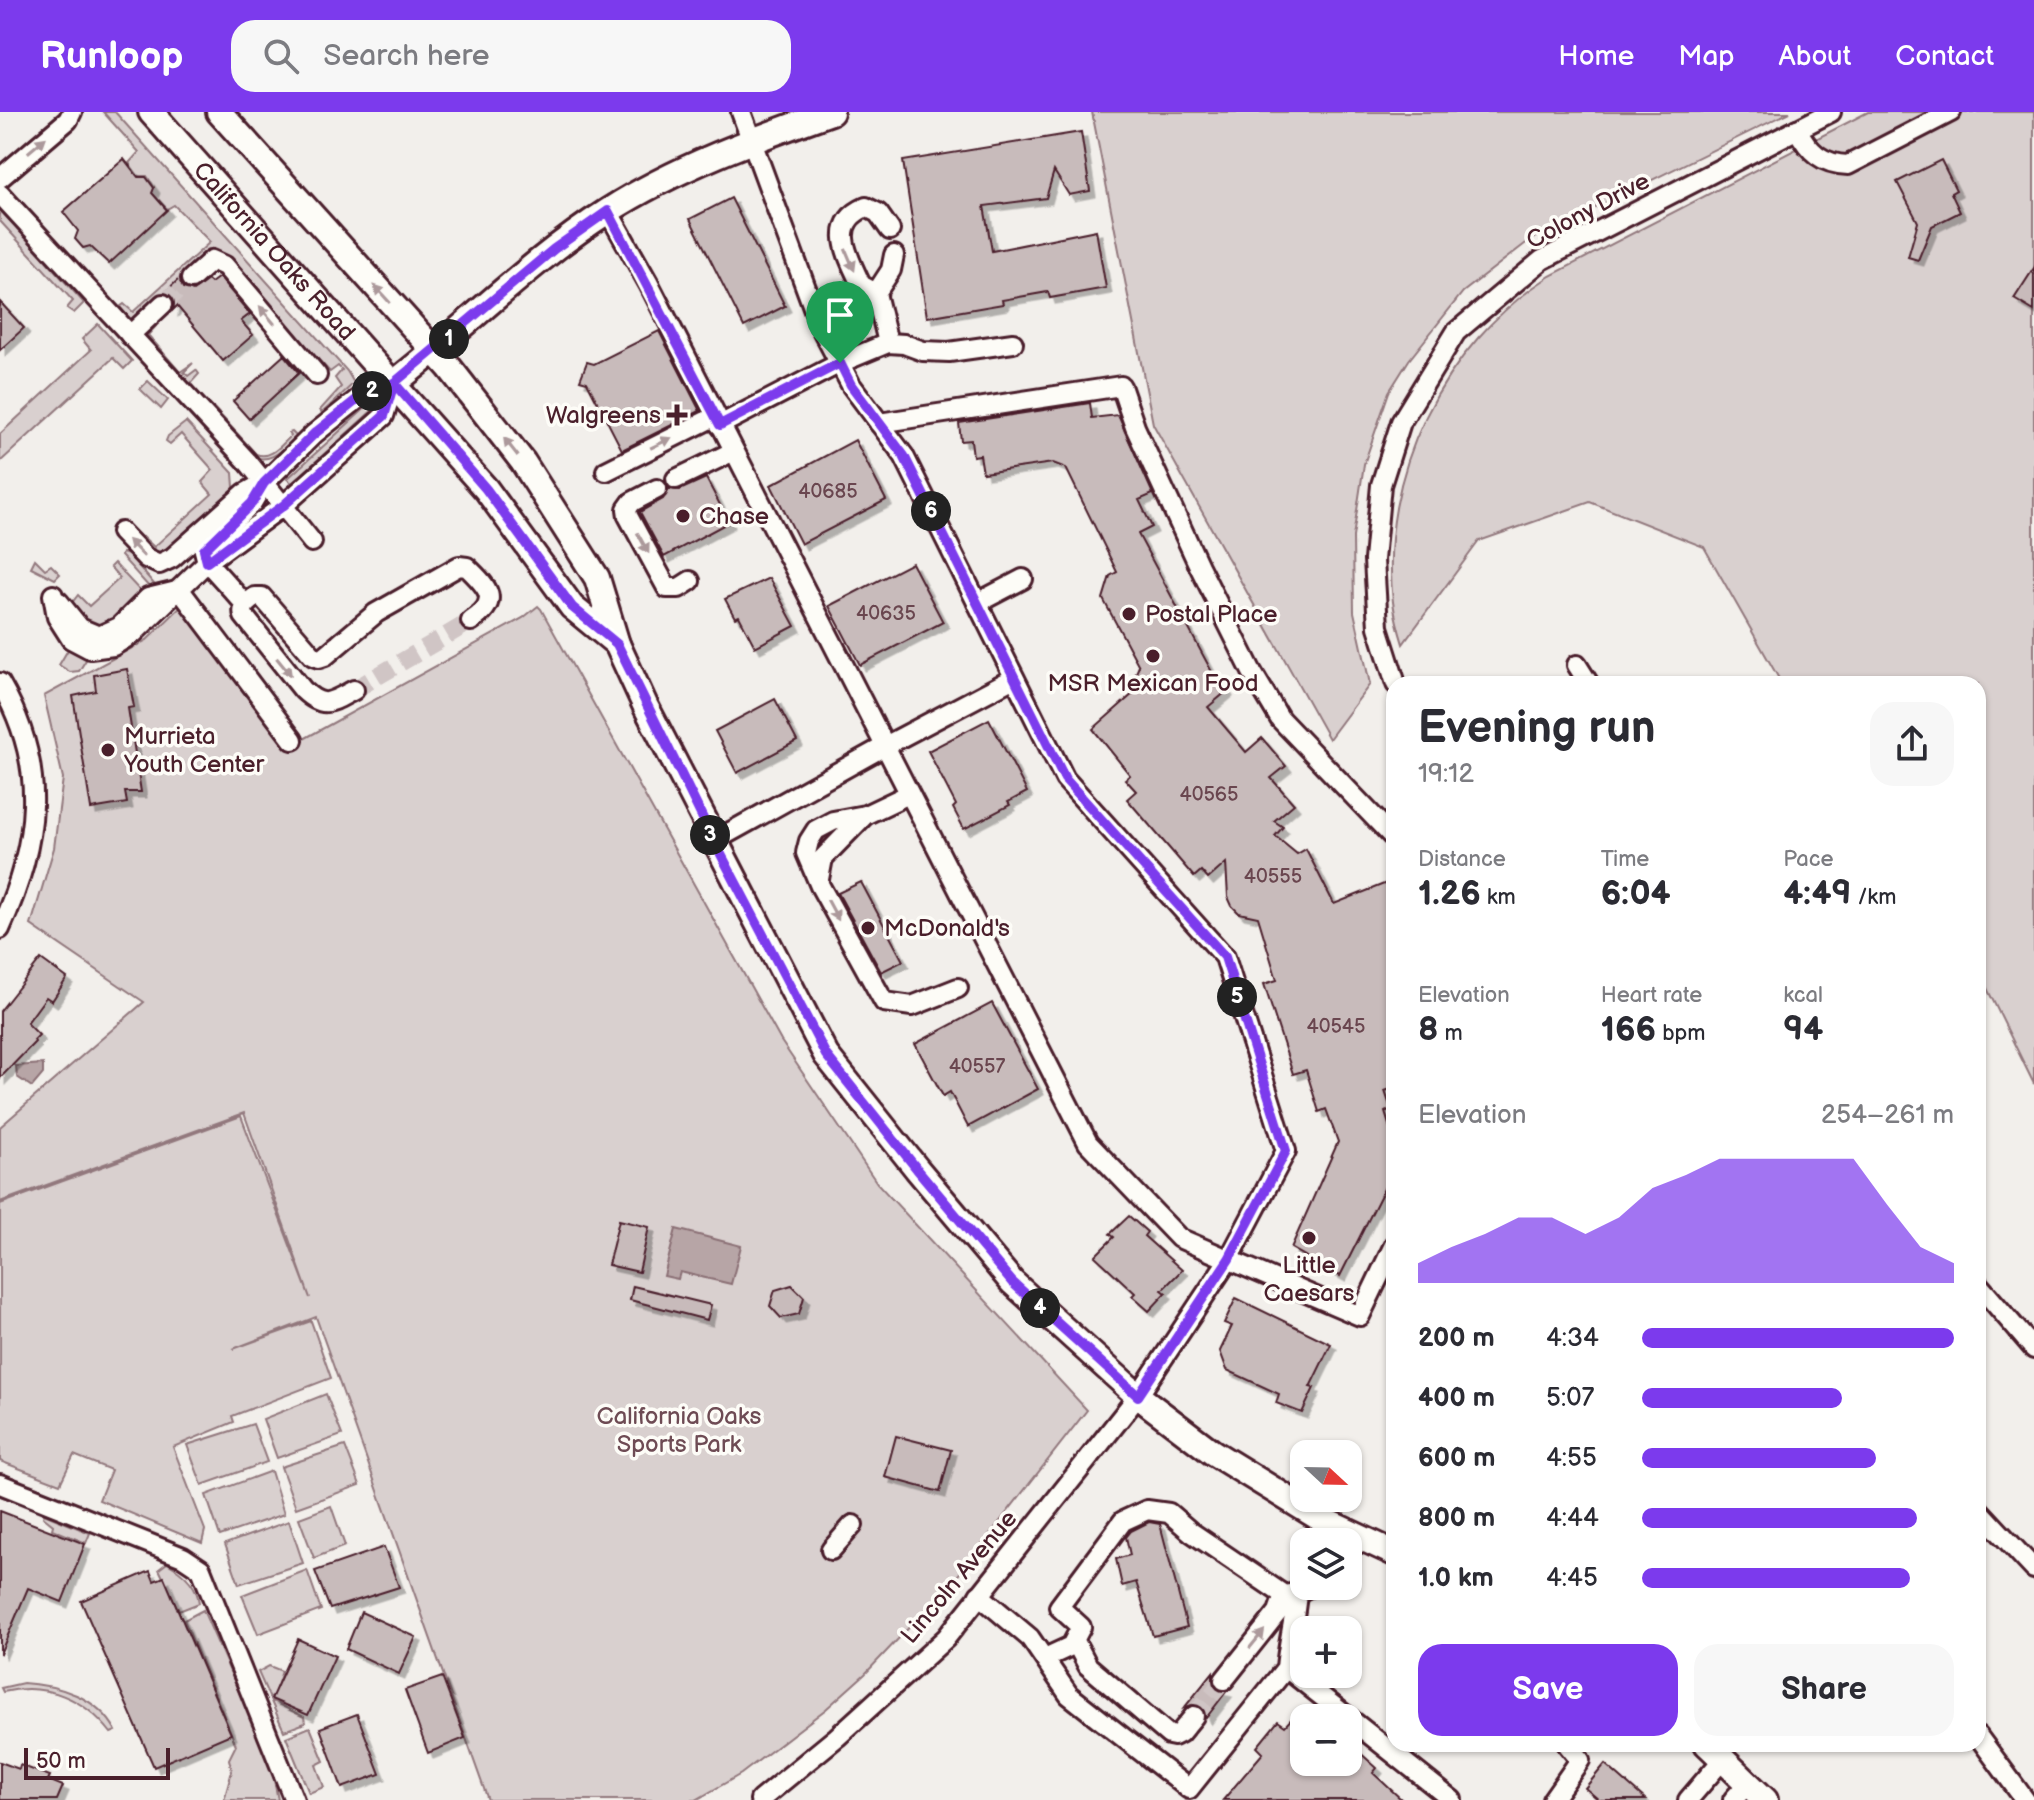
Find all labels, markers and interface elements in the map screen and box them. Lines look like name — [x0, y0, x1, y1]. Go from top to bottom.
search box — [231, 20, 791, 92]
text: Runloop — [40, 34, 183, 79]
icon: search — [259, 34, 303, 78]
text: Search here — [323, 38, 489, 74]
text: Home — [1558, 40, 1634, 73]
text: Map — [1678, 40, 1735, 73]
text: About — [1779, 40, 1851, 73]
text: Contact — [1895, 40, 1994, 73]
one-way arrow — [27, 137, 47, 154]
street label: California Oaks Road — [187, 156, 362, 346]
street label: Colony Drive — [1521, 166, 1655, 256]
one-way arrow — [844, 248, 857, 272]
pin — [806, 281, 874, 363]
one-way arrow — [373, 284, 391, 304]
icon: arrive — [818, 293, 862, 337]
one-way arrow — [259, 305, 276, 325]
pin: 1 — [429, 319, 469, 359]
text: 1 — [444, 325, 454, 352]
pin: 2 — [352, 371, 392, 411]
text: 2 — [365, 377, 379, 404]
place label: Walgreens — [546, 401, 661, 430]
marker: Walgreens — [668, 406, 686, 424]
one-way arrow — [503, 436, 519, 457]
one-way arrow — [649, 437, 672, 450]
house number: 40685 — [798, 480, 858, 504]
pin: 6 — [911, 491, 951, 531]
text: 6 — [924, 497, 938, 524]
place label: Chase — [699, 502, 769, 531]
marker: Chase — [674, 507, 692, 525]
one-way arrow — [636, 532, 649, 555]
one-way arrow — [127, 539, 146, 558]
place label: Postal Place — [1145, 600, 1278, 629]
house number: 40635 — [856, 602, 916, 626]
marker: Postal Place — [1120, 605, 1138, 623]
marker: MSR Mexican Food — [1144, 647, 1162, 665]
one-way arrow — [276, 657, 292, 677]
place label: MSR Mexican Food — [1047, 669, 1259, 698]
text: Evening run — [1418, 702, 1655, 755]
button: share — [1870, 702, 1954, 786]
place label: Murrieta Youth Center — [123, 722, 265, 779]
marker: Murrieta Youth Center — [99, 741, 117, 759]
text: 19:12 — [1418, 759, 1474, 790]
house number: 40565 — [1179, 783, 1239, 807]
pin: 3 — [690, 815, 730, 855]
text: 3 — [704, 821, 716, 848]
text: Distance — [1418, 846, 1506, 873]
text: Time — [1601, 846, 1649, 873]
text: Pace — [1783, 846, 1834, 873]
house number: 40555 — [1244, 865, 1302, 889]
text: 1.26 — [1418, 873, 1481, 914]
text: 6:04 — [1601, 873, 1671, 914]
text: 4:49 — [1783, 873, 1851, 914]
text: km — [1481, 884, 1516, 911]
text: /km — [1851, 884, 1896, 911]
one-way arrow — [826, 899, 840, 922]
place label: McDonald's — [884, 914, 1010, 943]
marker: McDonald's — [859, 919, 877, 937]
pin: 5 — [1217, 977, 1257, 1017]
text: Elevation — [1418, 982, 1510, 1009]
text: Heart rate — [1601, 982, 1702, 1009]
text: kcal — [1783, 982, 1823, 1009]
text: 5 — [1231, 983, 1243, 1010]
text: 8 — [1418, 1009, 1438, 1050]
text: 166 — [1601, 1009, 1656, 1050]
text: 94 — [1783, 1009, 1823, 1050]
house number: 40545 — [1306, 1015, 1366, 1039]
text: m — [1438, 1020, 1463, 1047]
text: bpm — [1656, 1020, 1705, 1047]
house number: 40557 — [949, 1055, 1006, 1079]
text: Elevation — [1418, 1100, 1526, 1131]
text: 254–261 m — [1821, 1100, 1954, 1131]
marker: Little Caesars — [1300, 1229, 1318, 1247]
place label: Little Caesars — [1264, 1251, 1355, 1308]
pin: 4 — [1020, 1288, 1060, 1328]
text: 4 — [1034, 1294, 1046, 1321]
text: 200 m — [1418, 1323, 1495, 1354]
text: 4:34 — [1546, 1323, 1599, 1354]
text: 400 m — [1418, 1383, 1495, 1414]
text: 5:07 — [1546, 1383, 1594, 1414]
park label: California Oaks Sports Park — [597, 1402, 762, 1459]
north arrow — [1290, 1440, 1362, 1512]
map controls — [1290, 1440, 1362, 1776]
text: 600 m — [1418, 1443, 1495, 1474]
text: 4:55 — [1546, 1443, 1597, 1474]
text: 800 m — [1418, 1503, 1495, 1534]
text: 4:44 — [1546, 1503, 1599, 1534]
street label: Lincoln Avenue — [895, 1504, 1023, 1650]
button: layers — [1290, 1528, 1362, 1600]
text: 1.0 km — [1418, 1563, 1494, 1594]
text: 4:45 — [1546, 1563, 1598, 1594]
button: + — [1290, 1616, 1362, 1688]
one-way arrow — [1248, 1629, 1264, 1649]
button: Save — [1418, 1644, 1678, 1736]
button: Share — [1694, 1644, 1954, 1736]
button: − — [1290, 1704, 1362, 1776]
scale bar — [24, 1744, 170, 1780]
text: 50 m — [36, 1748, 86, 1775]

